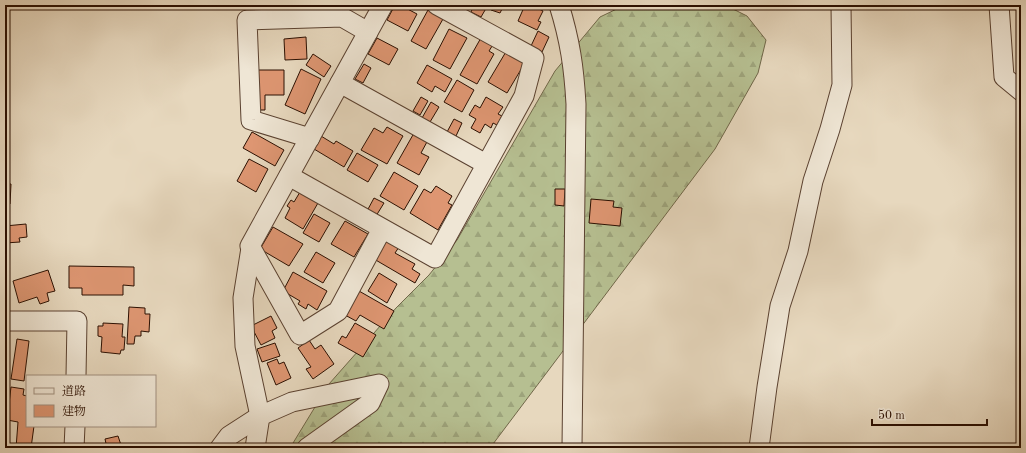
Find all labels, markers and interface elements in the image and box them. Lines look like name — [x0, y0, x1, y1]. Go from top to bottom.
legend — [26, 375, 156, 427]
text: 道路 — [62, 384, 86, 398]
scale bar — [872, 401, 987, 427]
text: 建物 — [62, 404, 86, 418]
text: 50 m — [878, 409, 905, 422]

